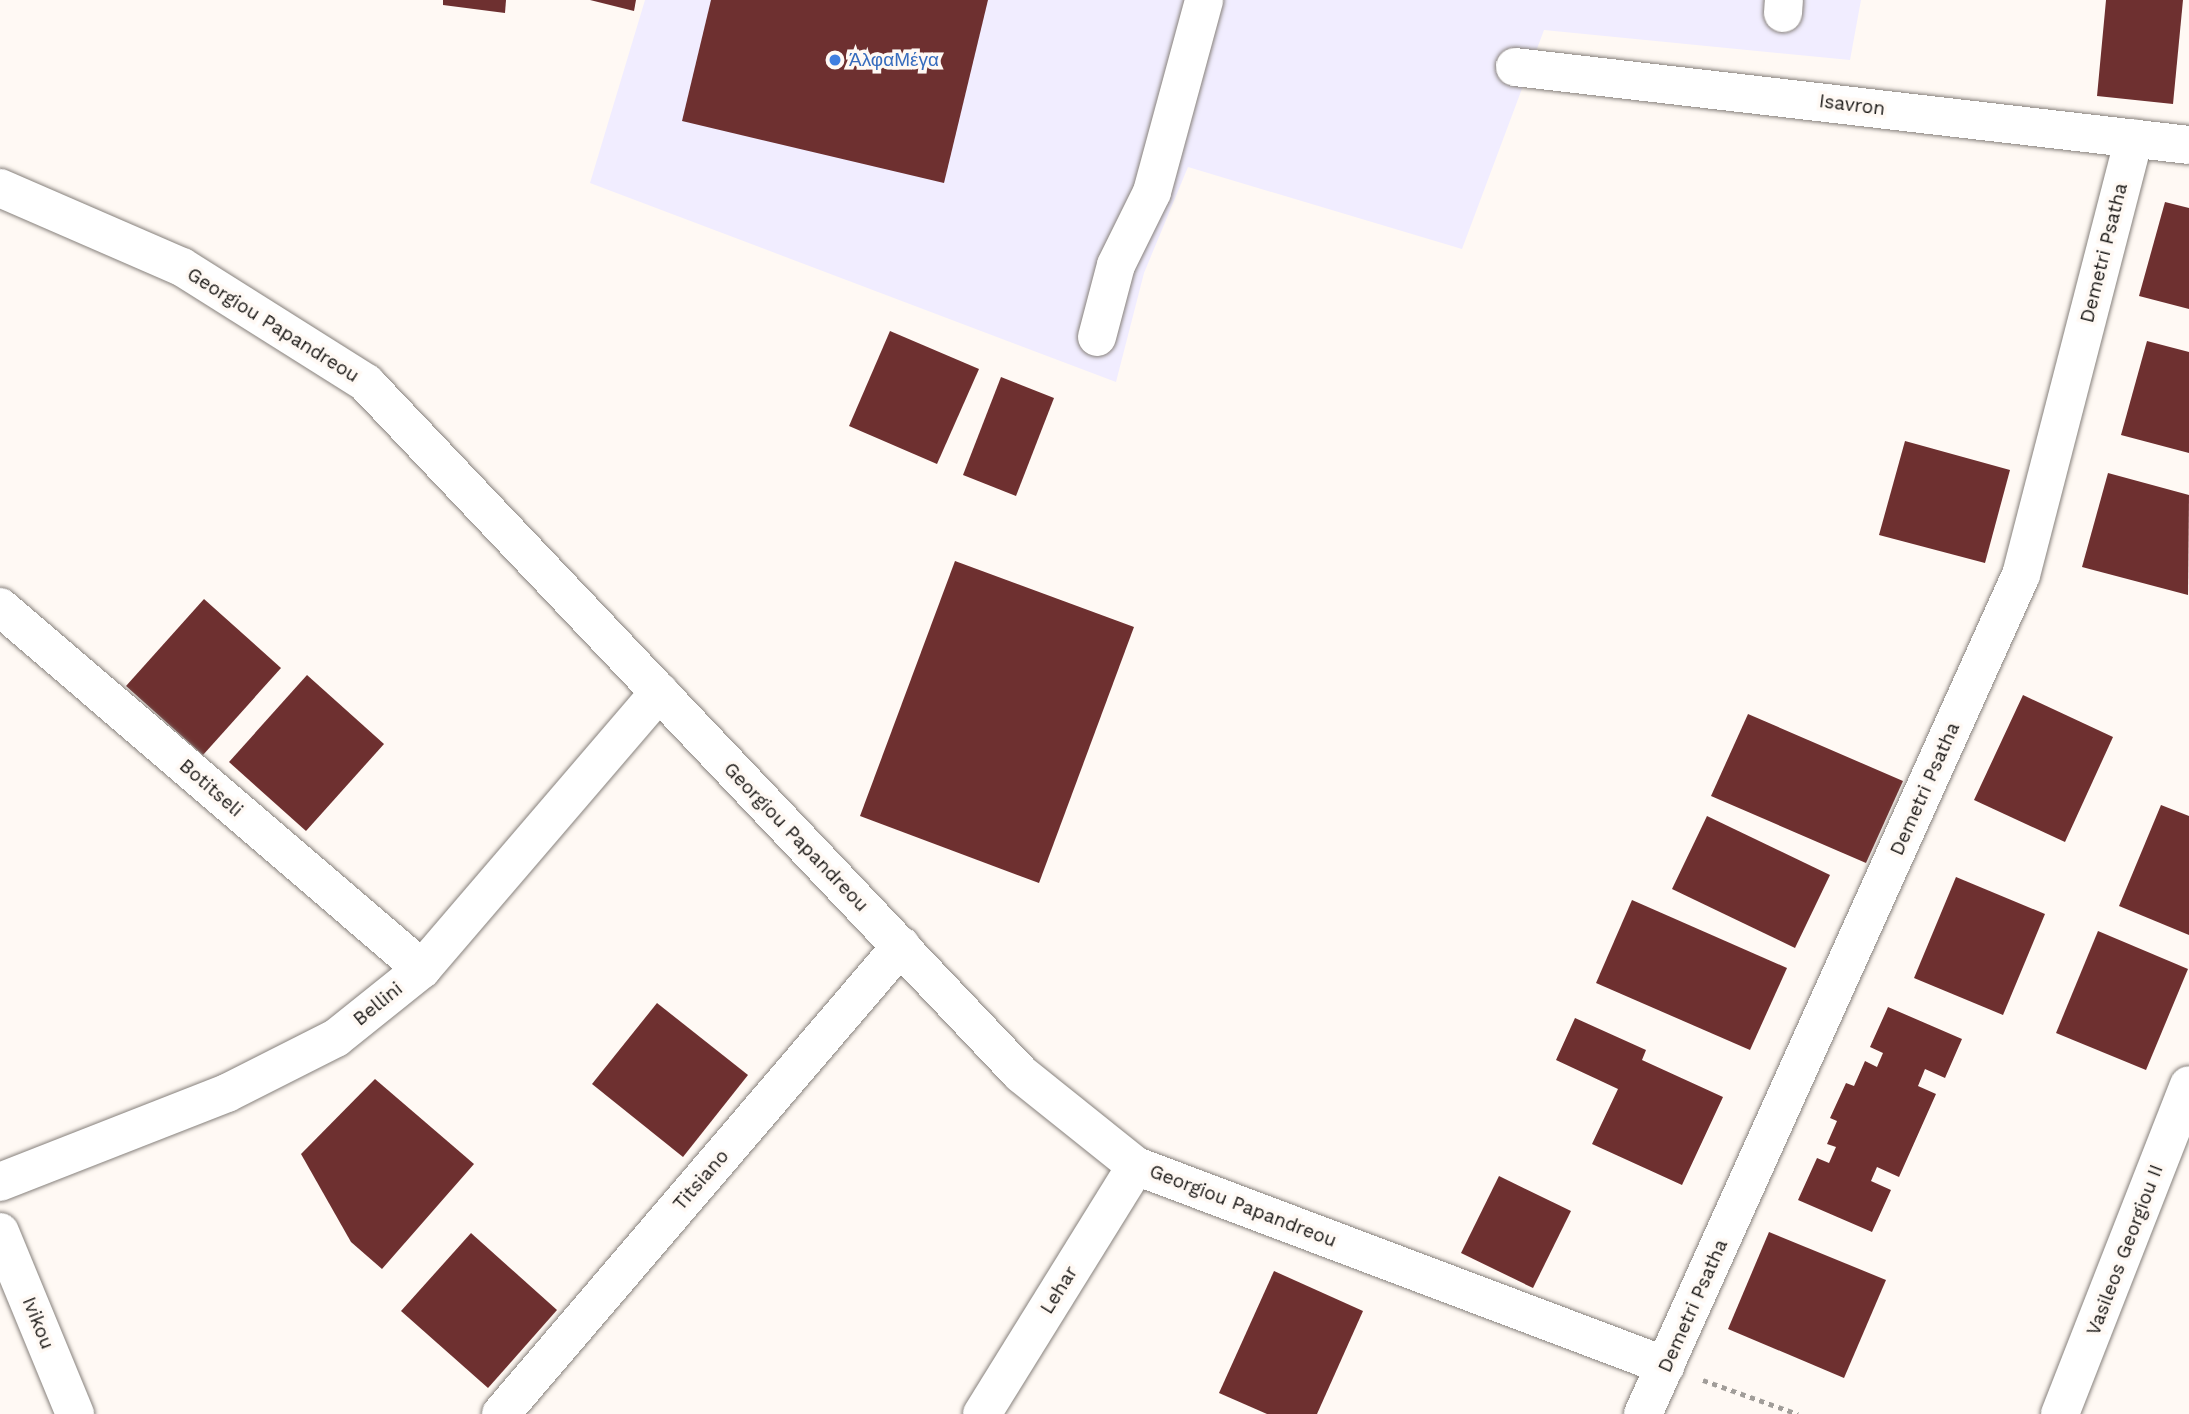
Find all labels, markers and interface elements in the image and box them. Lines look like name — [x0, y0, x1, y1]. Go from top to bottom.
place label: ΆλφαΜέγα — [849, 49, 939, 71]
marker: ΆλφαΜέγα — [827, 52, 843, 68]
street label: Isavron — [1818, 90, 1886, 120]
street label: Demetri Psatha — [2076, 181, 2132, 325]
street label: Georgiou Papandreou — [183, 263, 363, 387]
street label: Demetri Psatha — [1885, 719, 1965, 859]
street label: Botitseli — [175, 754, 247, 822]
street label: Georgiou Papandreou — [719, 758, 873, 916]
street label: Bellini — [349, 977, 407, 1031]
street label: Titsiano — [668, 1145, 734, 1215]
street label: Georgiou Papandreou — [1146, 1160, 1340, 1252]
street label: Vasileos Georgiou II — [2082, 1161, 2168, 1339]
street label: Demetri Psatha — [1653, 1236, 1733, 1376]
street label: Lehar — [1035, 1262, 1083, 1318]
street label: Ivikou — [17, 1294, 59, 1352]

